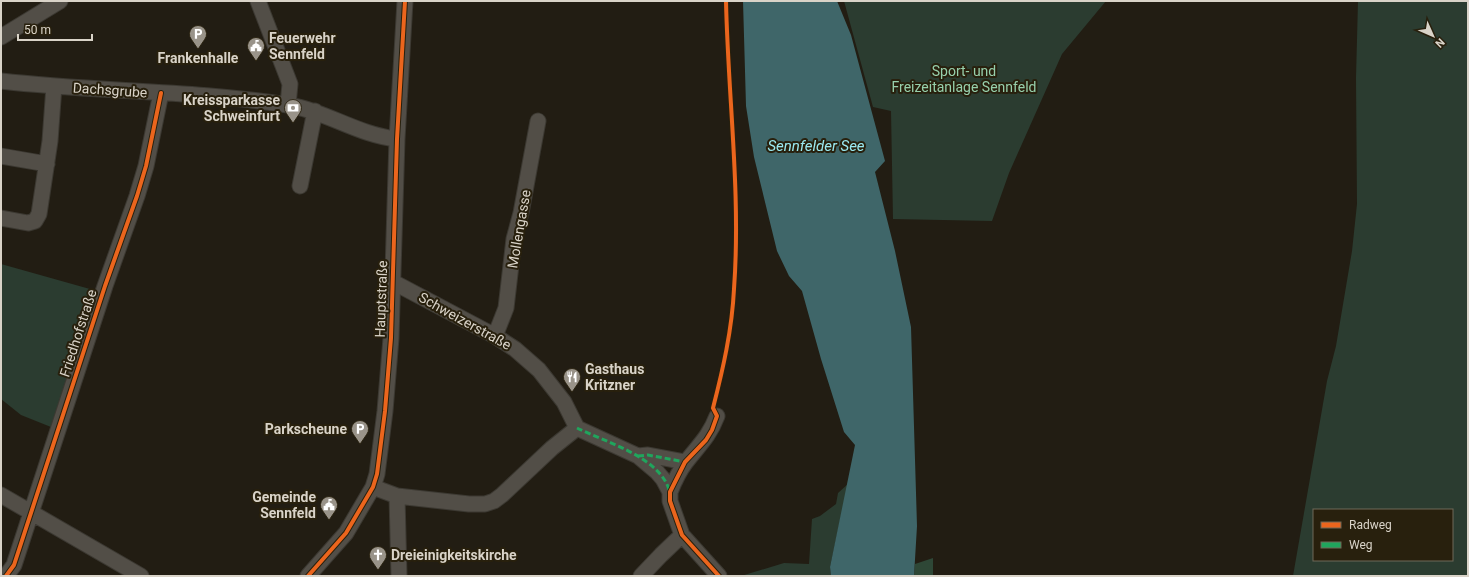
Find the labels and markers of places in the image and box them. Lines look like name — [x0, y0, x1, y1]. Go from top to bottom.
parking icon: Frankenhalle — [188, 24, 208, 49]
place label: Feuerwehr Sennfeld — [269, 30, 336, 62]
public building icon: Feuerwehr Sennfeld — [246, 36, 266, 61]
place label: Frankenhalle — [158, 50, 239, 66]
place label: Kreissparkasse Schweinfurt — [183, 92, 280, 124]
bank icon: Kreissparkasse Schweinfurt — [283, 98, 303, 123]
place label: Gasthaus Kritzner — [585, 361, 644, 393]
restaurant icon: Gasthaus Kritzner — [562, 367, 582, 392]
parking icon: Parkscheune — [350, 419, 370, 444]
place label: Parkscheune — [265, 421, 347, 437]
place label: Gemeinde Sennfeld — [252, 489, 316, 521]
public building icon: Gemeinde Sennfeld — [319, 495, 339, 520]
church icon: Dreieinigkeitskirche — [368, 545, 388, 570]
place label: Dreieinigkeitskirche — [391, 547, 517, 563]

